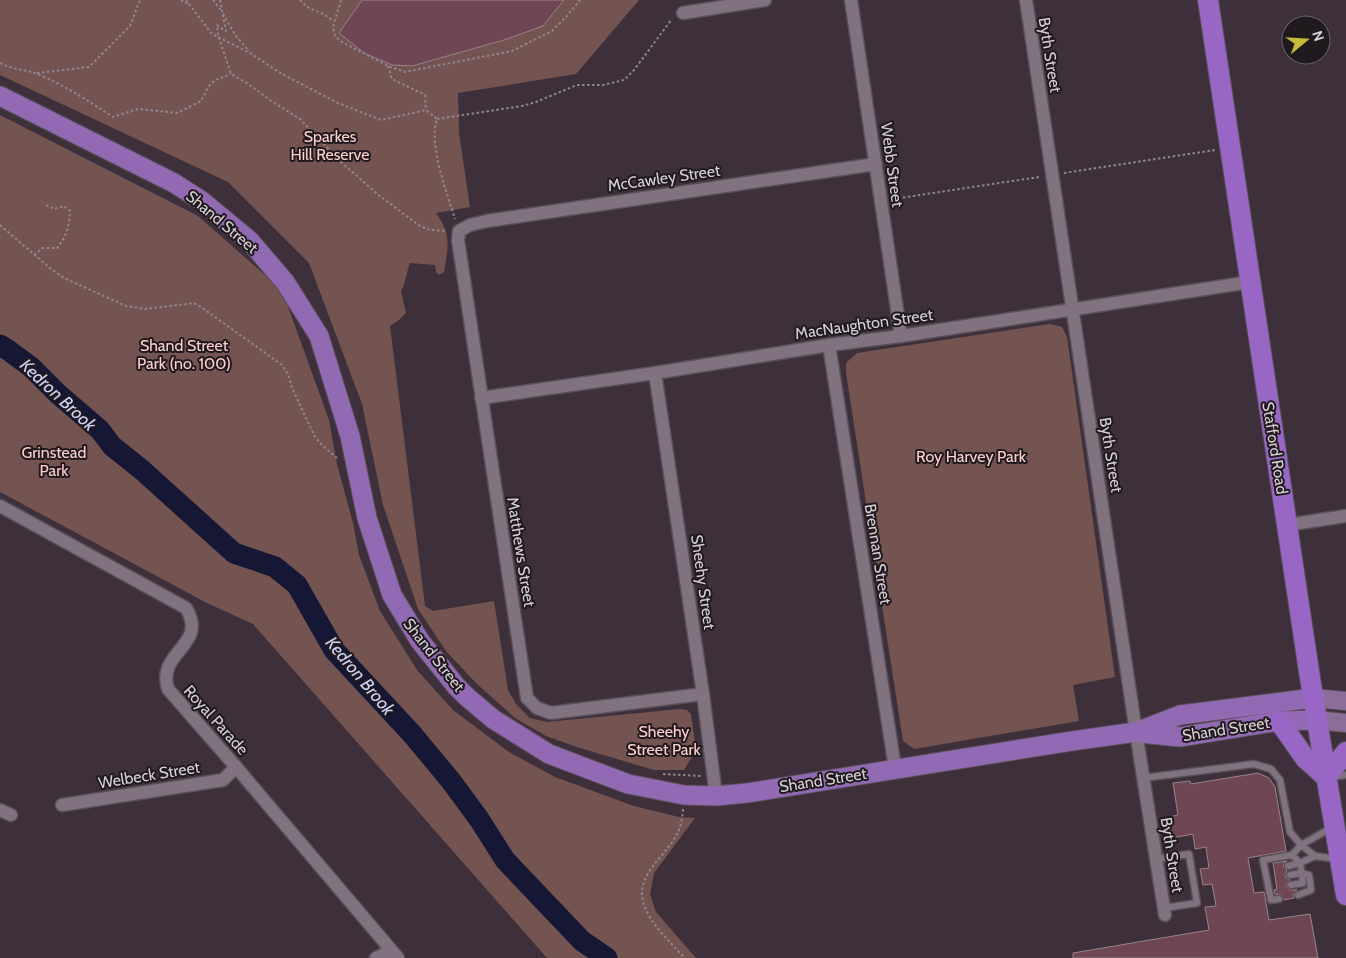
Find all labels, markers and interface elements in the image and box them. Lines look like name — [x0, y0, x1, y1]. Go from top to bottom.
north arrow — [1281, 15, 1331, 65]
street label: Byth Street — [1035, 16, 1065, 95]
text: N — [1308, 28, 1328, 43]
street label: Webb Street — [877, 121, 907, 209]
park label: Sparkes Hill Reserve — [290, 127, 370, 164]
street label: McCawley Street — [607, 161, 722, 195]
street label: Shand Street — [182, 186, 262, 258]
street label: MacNaughton Street — [794, 305, 935, 343]
park label: Shand Street Park (no. 100) — [137, 336, 231, 373]
water label: Kedron Brook — [15, 354, 102, 437]
street label: Stafford Road — [1258, 400, 1292, 496]
street label: Byth Street — [1096, 416, 1126, 495]
park label: Grinstead Park — [22, 443, 86, 480]
park label: Roy Harvey Park — [916, 447, 1027, 466]
street label: Matthews Street — [503, 496, 539, 609]
street label: Brennan Street — [861, 502, 895, 606]
street label: Sheehy Street — [687, 533, 719, 631]
street label: Shand Street — [399, 614, 469, 696]
water label: Kedron Brook — [321, 632, 400, 721]
street label: Royal Parade — [180, 681, 252, 759]
street label: Shand Street — [1181, 713, 1272, 745]
park label: Sheehy Street Park — [627, 722, 702, 759]
street label: Welbeck Street — [97, 757, 202, 792]
street label: Shand Street — [778, 764, 869, 796]
street label: Byth Street — [1157, 816, 1187, 895]

